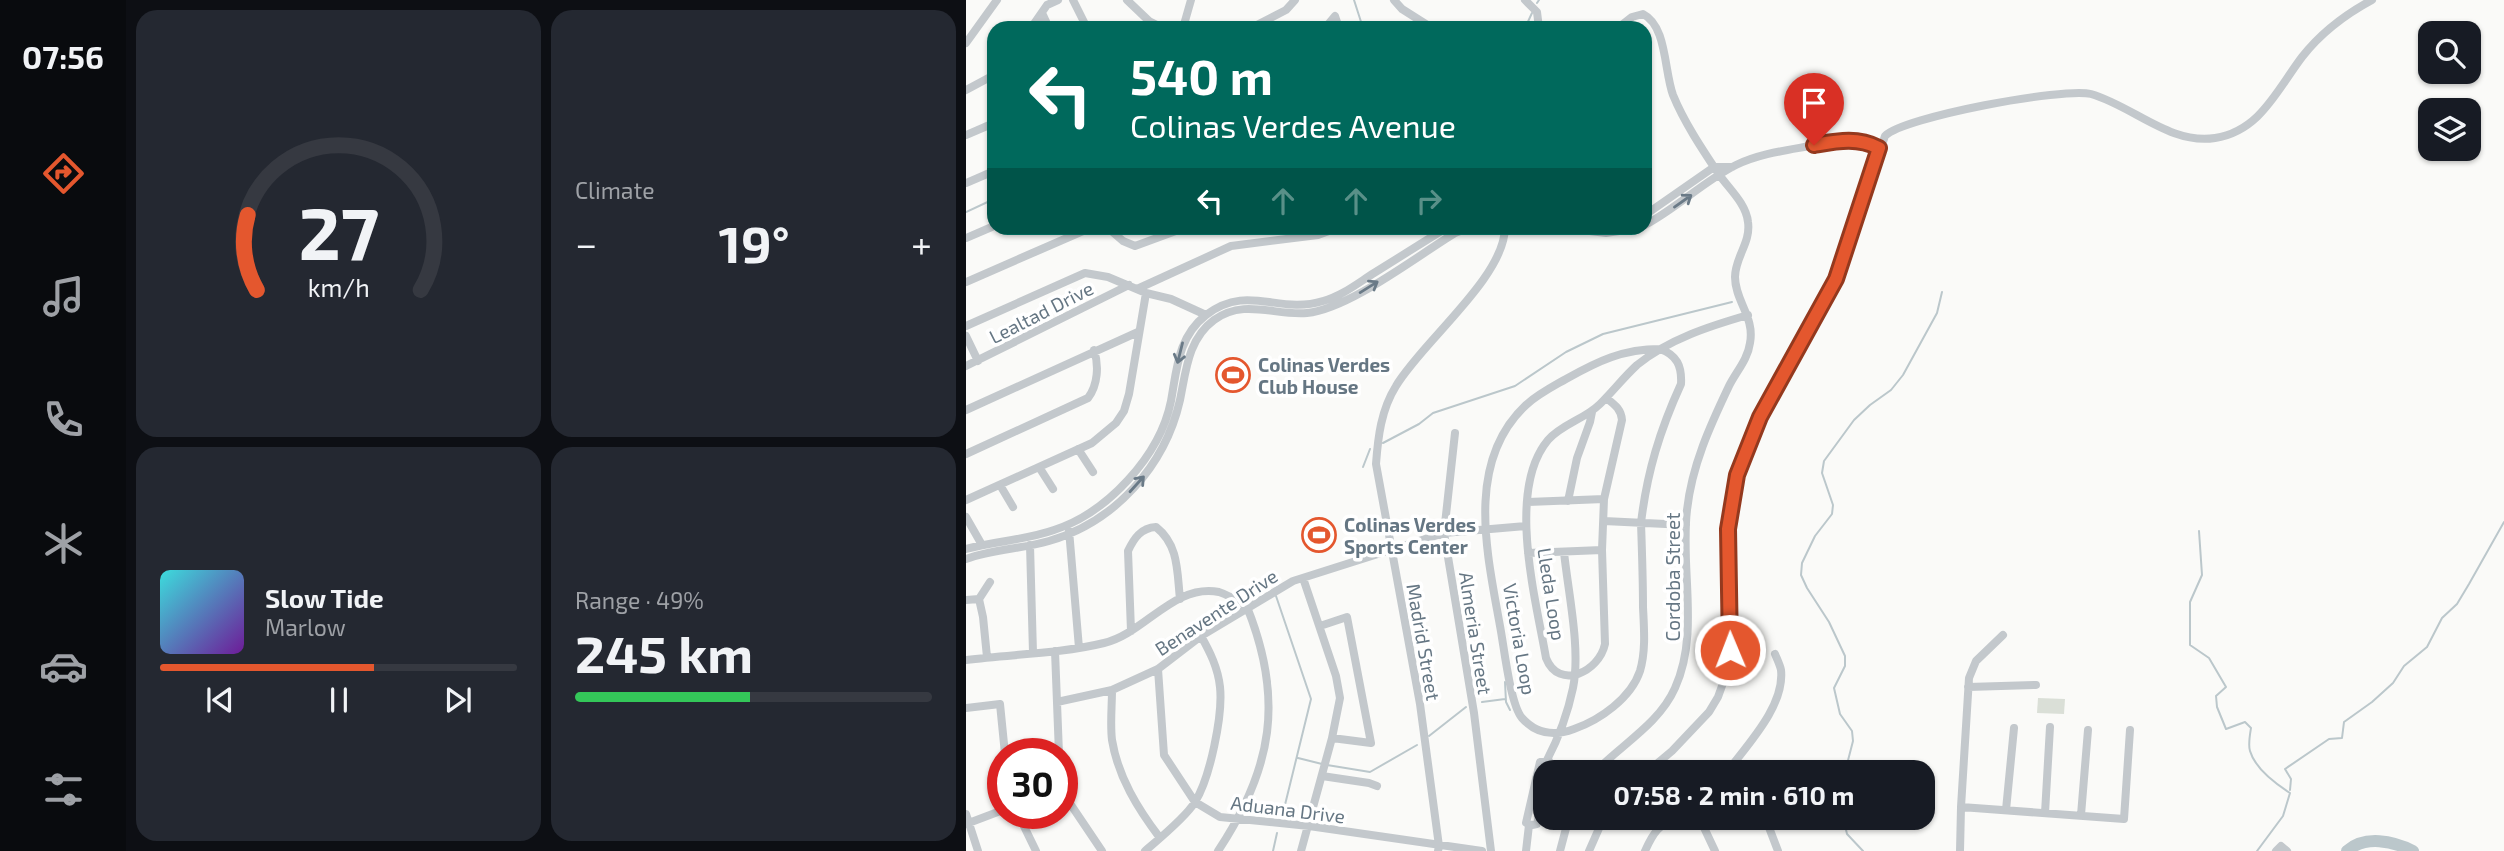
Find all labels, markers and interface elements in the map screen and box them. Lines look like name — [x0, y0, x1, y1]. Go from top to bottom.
map controls — [2418, 21, 2481, 161]
button: search — [2418, 21, 2481, 84]
text: 07:56 — [22, 37, 104, 75]
text: 540 m — [1130, 46, 1273, 105]
icon: left — [1015, 49, 1106, 140]
pin — [1784, 73, 1844, 145]
icon: arrive — [1795, 84, 1833, 122]
button: layers — [2418, 98, 2481, 161]
text: Colinas Verdes Avenue — [1130, 106, 1456, 144]
icon: directions — [39, 149, 88, 198]
text: Climate — [575, 176, 655, 204]
icon: left — [1191, 182, 1229, 220]
icon: ahead — [1264, 182, 1302, 220]
icon: ahead — [1337, 182, 1375, 220]
icon: right — [1410, 182, 1448, 220]
text: 27 — [298, 187, 379, 275]
one-way arrow — [1673, 194, 1692, 208]
text: 19° — [719, 211, 790, 273]
text: − — [575, 220, 597, 266]
text: + — [911, 220, 932, 266]
text: km/h — [307, 271, 370, 301]
icon: music — [39, 272, 88, 321]
street label: Lealtad Drive — [985, 276, 1097, 348]
one-way arrow — [1359, 280, 1379, 294]
one-way arrow — [1173, 341, 1186, 364]
place label: Colinas Verdes Club House — [1258, 353, 1390, 398]
sports icon: Colinas Verdes Club House — [1214, 356, 1252, 394]
icon: phone — [39, 395, 88, 444]
one-way arrow — [1128, 476, 1144, 494]
street label: Cordoba Street — [1661, 512, 1684, 642]
place label: Colinas Verdes Sports Center — [1344, 513, 1476, 558]
sports icon: Colinas Verdes Sports Center — [1300, 516, 1338, 554]
icon: climate — [39, 519, 88, 568]
street label: Lleda Loop — [1533, 546, 1571, 642]
street label: Benavente Drive — [1150, 564, 1282, 660]
street label: Almeria Street — [1455, 570, 1497, 696]
street label: Victoria Loop — [1499, 581, 1541, 697]
text: Slow Tide — [265, 582, 384, 613]
street label: Madrid Street — [1402, 582, 1446, 702]
text: Range · 49% — [575, 586, 704, 614]
text: Marlow — [265, 613, 346, 641]
position arrow — [1693, 613, 1767, 687]
text: 245 km — [575, 621, 753, 683]
icon: car — [39, 642, 88, 691]
icon: previous — [201, 681, 239, 719]
icon: pause — [320, 681, 358, 719]
icon: next — [439, 681, 477, 719]
speed limit sign: 30 — [987, 738, 1078, 829]
icon: filters — [39, 765, 88, 814]
text: 07:58 · 2 min · 610 m — [1614, 779, 1854, 810]
street label: Aduana Drive — [1230, 791, 1346, 827]

